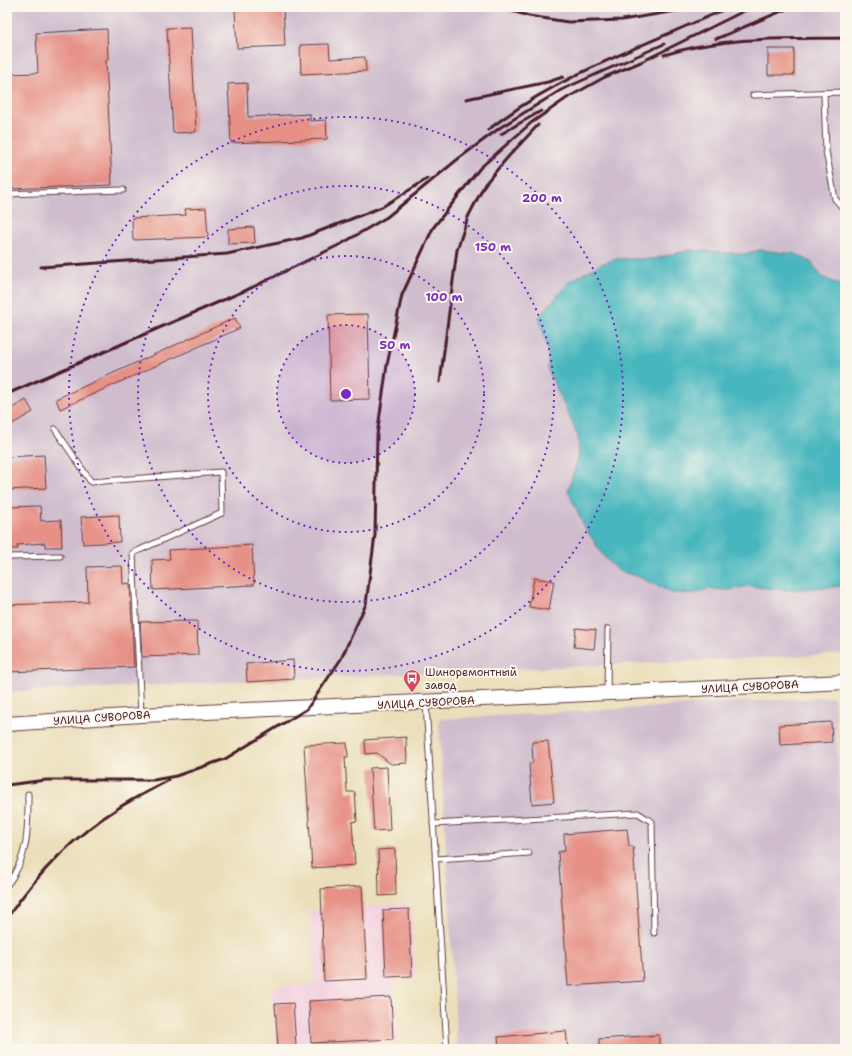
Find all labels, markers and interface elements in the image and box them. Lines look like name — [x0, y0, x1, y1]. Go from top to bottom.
text: 200 m — [522, 190, 562, 206]
text: 150 m — [475, 239, 511, 255]
text: 100 m — [426, 289, 463, 305]
text: 50 m — [380, 337, 411, 353]
centre of rings — [339, 387, 353, 401]
place label: Шиноремонтный завод — [425, 665, 517, 693]
bus stop icon: Шиноремонтный завод — [402, 668, 422, 693]
street label: УЛИЦА СУВОРОВА — [701, 677, 799, 697]
street label: УЛИЦА СУВОРОВА — [377, 693, 475, 713]
street label: УЛИЦА СУВОРОВА — [53, 707, 151, 729]

